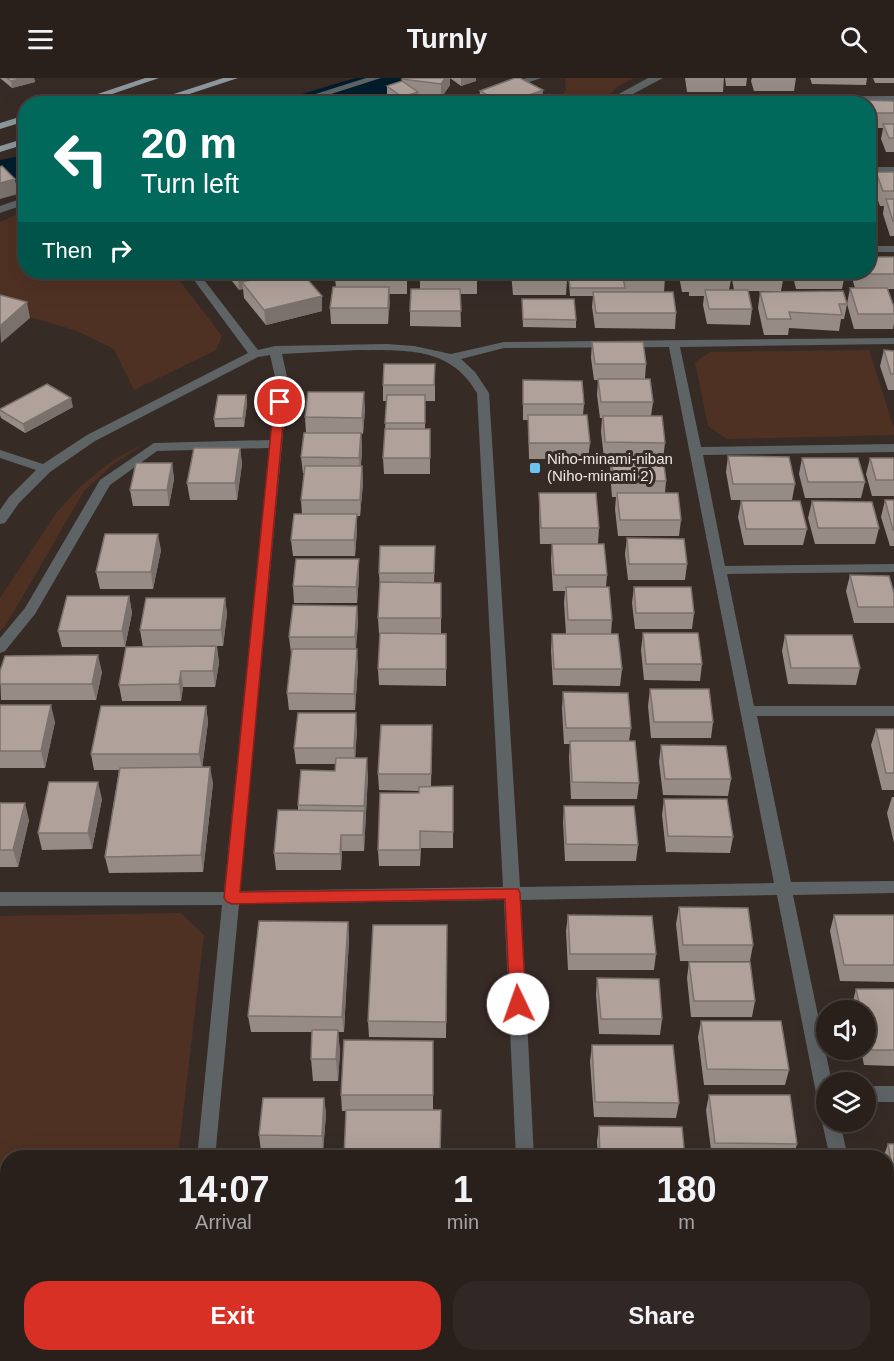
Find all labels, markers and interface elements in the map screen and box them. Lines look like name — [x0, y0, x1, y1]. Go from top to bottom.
icon: menu — [24, 23, 57, 56]
icon: search — [837, 23, 870, 56]
text: Turnly — [407, 24, 487, 54]
icon: left — [42, 120, 120, 198]
text: 20 m — [141, 120, 237, 167]
text: Turn left — [141, 169, 239, 199]
icon: right — [104, 234, 137, 267]
text: Then — [42, 238, 92, 263]
pin — [254, 376, 305, 427]
icon: arrive — [263, 385, 296, 418]
place label: Niho-minami-niban (Niho-minami 2) — [547, 450, 673, 484]
marker: Niho-minami-niban (Niho-minami 2) — [528, 461, 542, 475]
position arrow — [486, 972, 550, 1036]
map controls — [816, 1000, 876, 1132]
button: sound — [816, 1000, 876, 1060]
button: layers — [816, 1072, 876, 1132]
text: 14:07 — [177, 1169, 269, 1210]
text: 1 — [453, 1169, 473, 1210]
text: 180 — [656, 1169, 717, 1210]
text: Arrival — [195, 1211, 252, 1233]
text: min — [447, 1211, 479, 1233]
text: m — [678, 1211, 695, 1233]
button: Exit — [24, 1281, 441, 1350]
button: Share — [453, 1281, 870, 1350]

